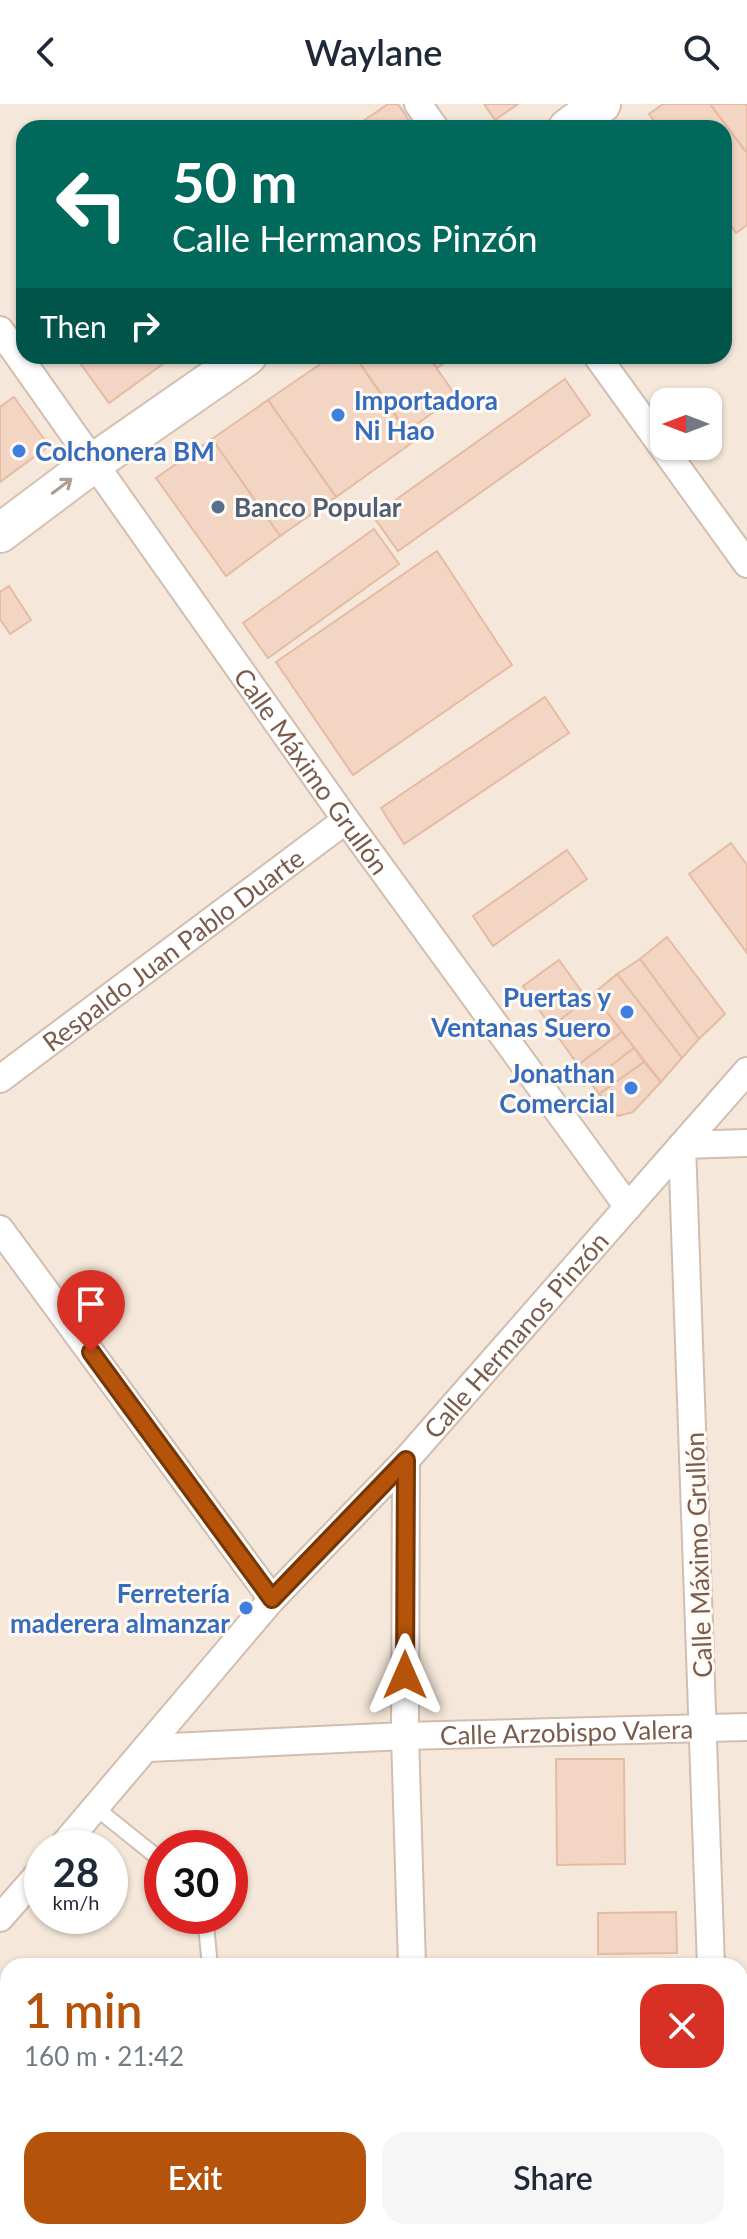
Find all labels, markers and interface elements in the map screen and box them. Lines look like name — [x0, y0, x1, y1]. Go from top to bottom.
icon: back — [24, 30, 68, 74]
text: Waylane — [305, 30, 442, 74]
icon: search — [679, 30, 723, 74]
text: 50 m — [172, 148, 297, 215]
icon: left — [40, 152, 144, 256]
text: Calle Hermanos Pinzón — [172, 216, 538, 260]
icon: right — [123, 304, 167, 348]
text: Then — [40, 308, 107, 344]
place label: Importadora Ni Hao — [354, 384, 498, 446]
north arrow — [650, 388, 722, 460]
map controls — [650, 388, 722, 460]
marker: Importadora Ni Hao — [329, 406, 347, 424]
place label: Colchonera BM — [35, 435, 215, 467]
marker: Colchonera BM — [10, 442, 28, 460]
one-way arrow — [51, 478, 72, 495]
place label: Banco Popular — [234, 491, 402, 523]
marker: Banco Popular — [209, 498, 227, 516]
street label: Calle Máximo Grullón — [227, 661, 396, 880]
street label: Respaldo Juan Pablo Duarte — [36, 841, 310, 1058]
place label: Puertas y Ventanas Suero — [430, 981, 611, 1043]
marker: Puertas y Ventanas Suero — [618, 1003, 636, 1021]
place label: Jonathan Comercial — [499, 1057, 615, 1119]
marker: Jonathan Comercial — [622, 1079, 640, 1097]
street label: Calle Hermanos Pinzón — [417, 1225, 615, 1445]
pin — [57, 1270, 125, 1352]
icon: arrive — [69, 1282, 113, 1326]
street label: Calle Máximo Grullón — [678, 1432, 718, 1678]
place label: Ferretería maderera almanzar — [10, 1577, 230, 1639]
marker: Ferretería maderera almanzar — [237, 1599, 255, 1617]
position arrow — [363, 1633, 447, 1717]
street label: Calle Arzobispo Valera — [440, 1712, 694, 1751]
speed limit sign: 30 — [144, 1830, 248, 1934]
text: 28 — [53, 1848, 99, 1896]
text: km/h — [53, 1890, 99, 1914]
text: 1 min — [24, 1981, 142, 2038]
button: close — [640, 1984, 724, 2068]
text: 160 m · 21:42 — [24, 2040, 184, 2072]
button: Exit — [24, 2132, 366, 2224]
button: Share — [382, 2132, 724, 2224]

